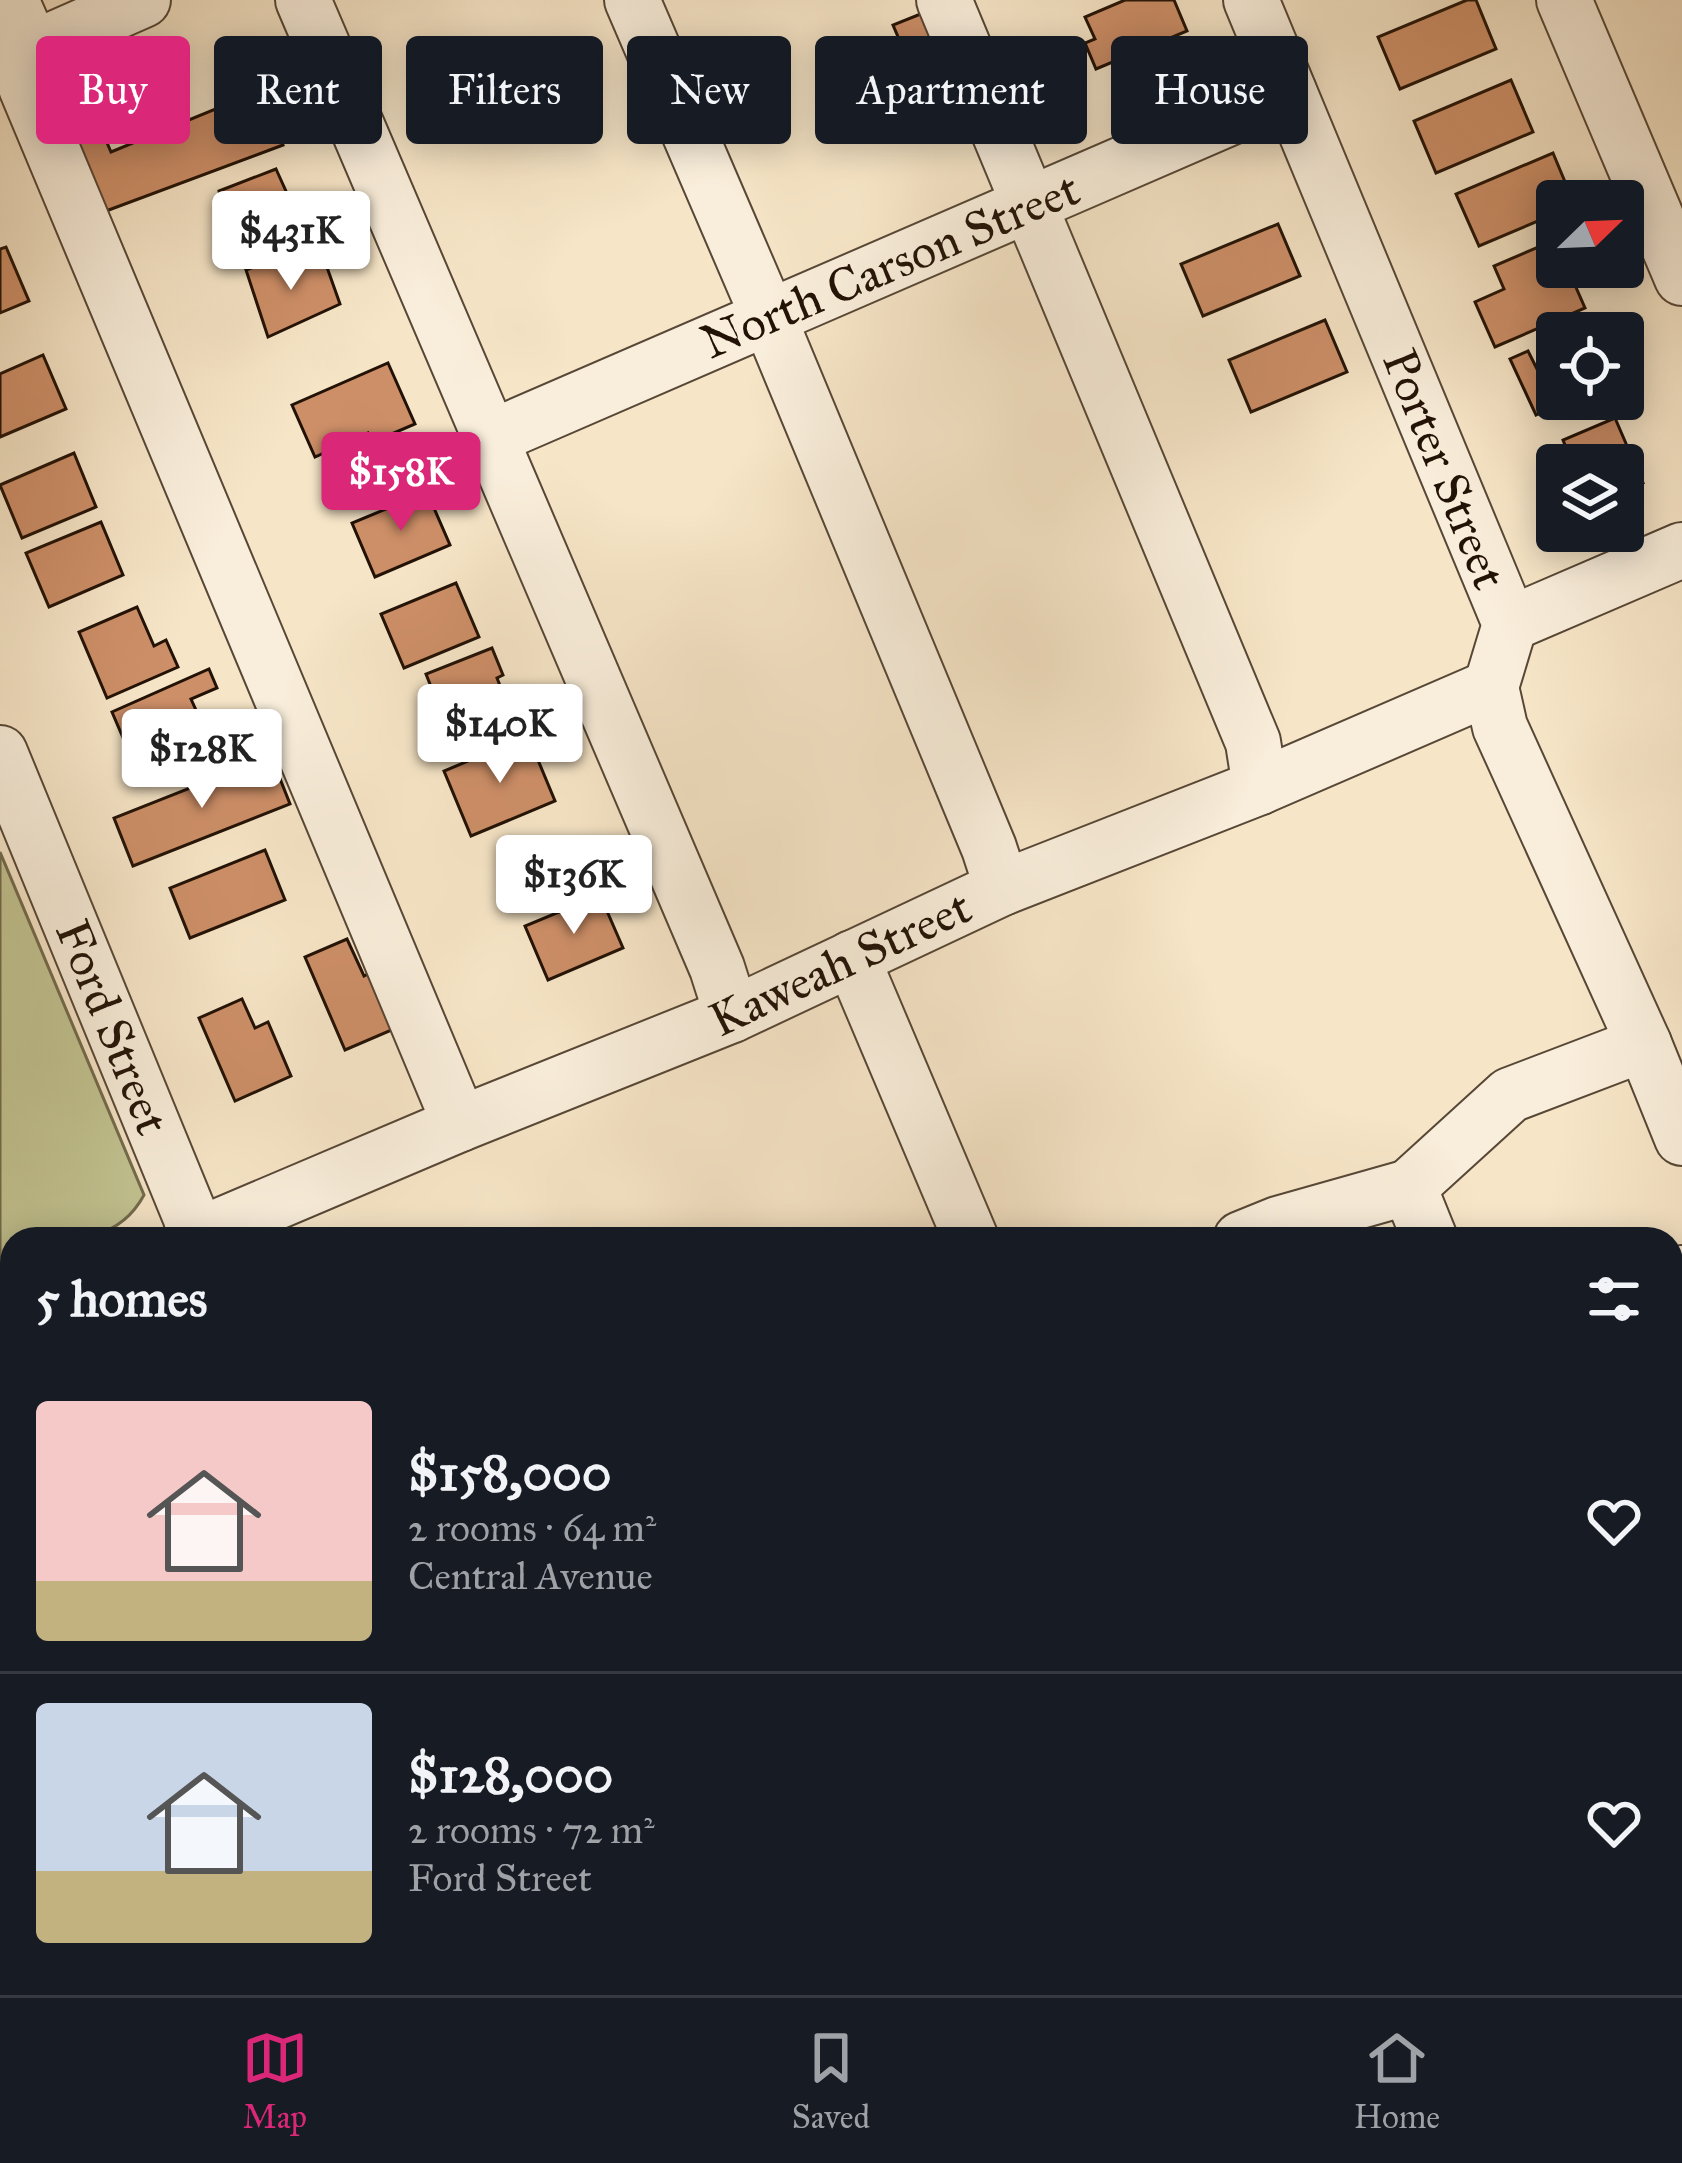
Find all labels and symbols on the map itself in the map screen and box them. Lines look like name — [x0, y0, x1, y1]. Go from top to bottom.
street label: North Carson Street — [692, 159, 1088, 371]
north arrow — [1536, 180, 1644, 288]
pin: $431K — [207, 191, 375, 293]
street label: Porter Street — [1370, 341, 1520, 597]
pin: $158K — [317, 432, 485, 534]
pin: $140K — [416, 684, 584, 786]
pin: $128K — [118, 709, 286, 811]
pin: $136K — [490, 835, 658, 937]
street label: Kaweah Street — [700, 877, 980, 1049]
street label: Ford Street — [43, 911, 183, 1143]

